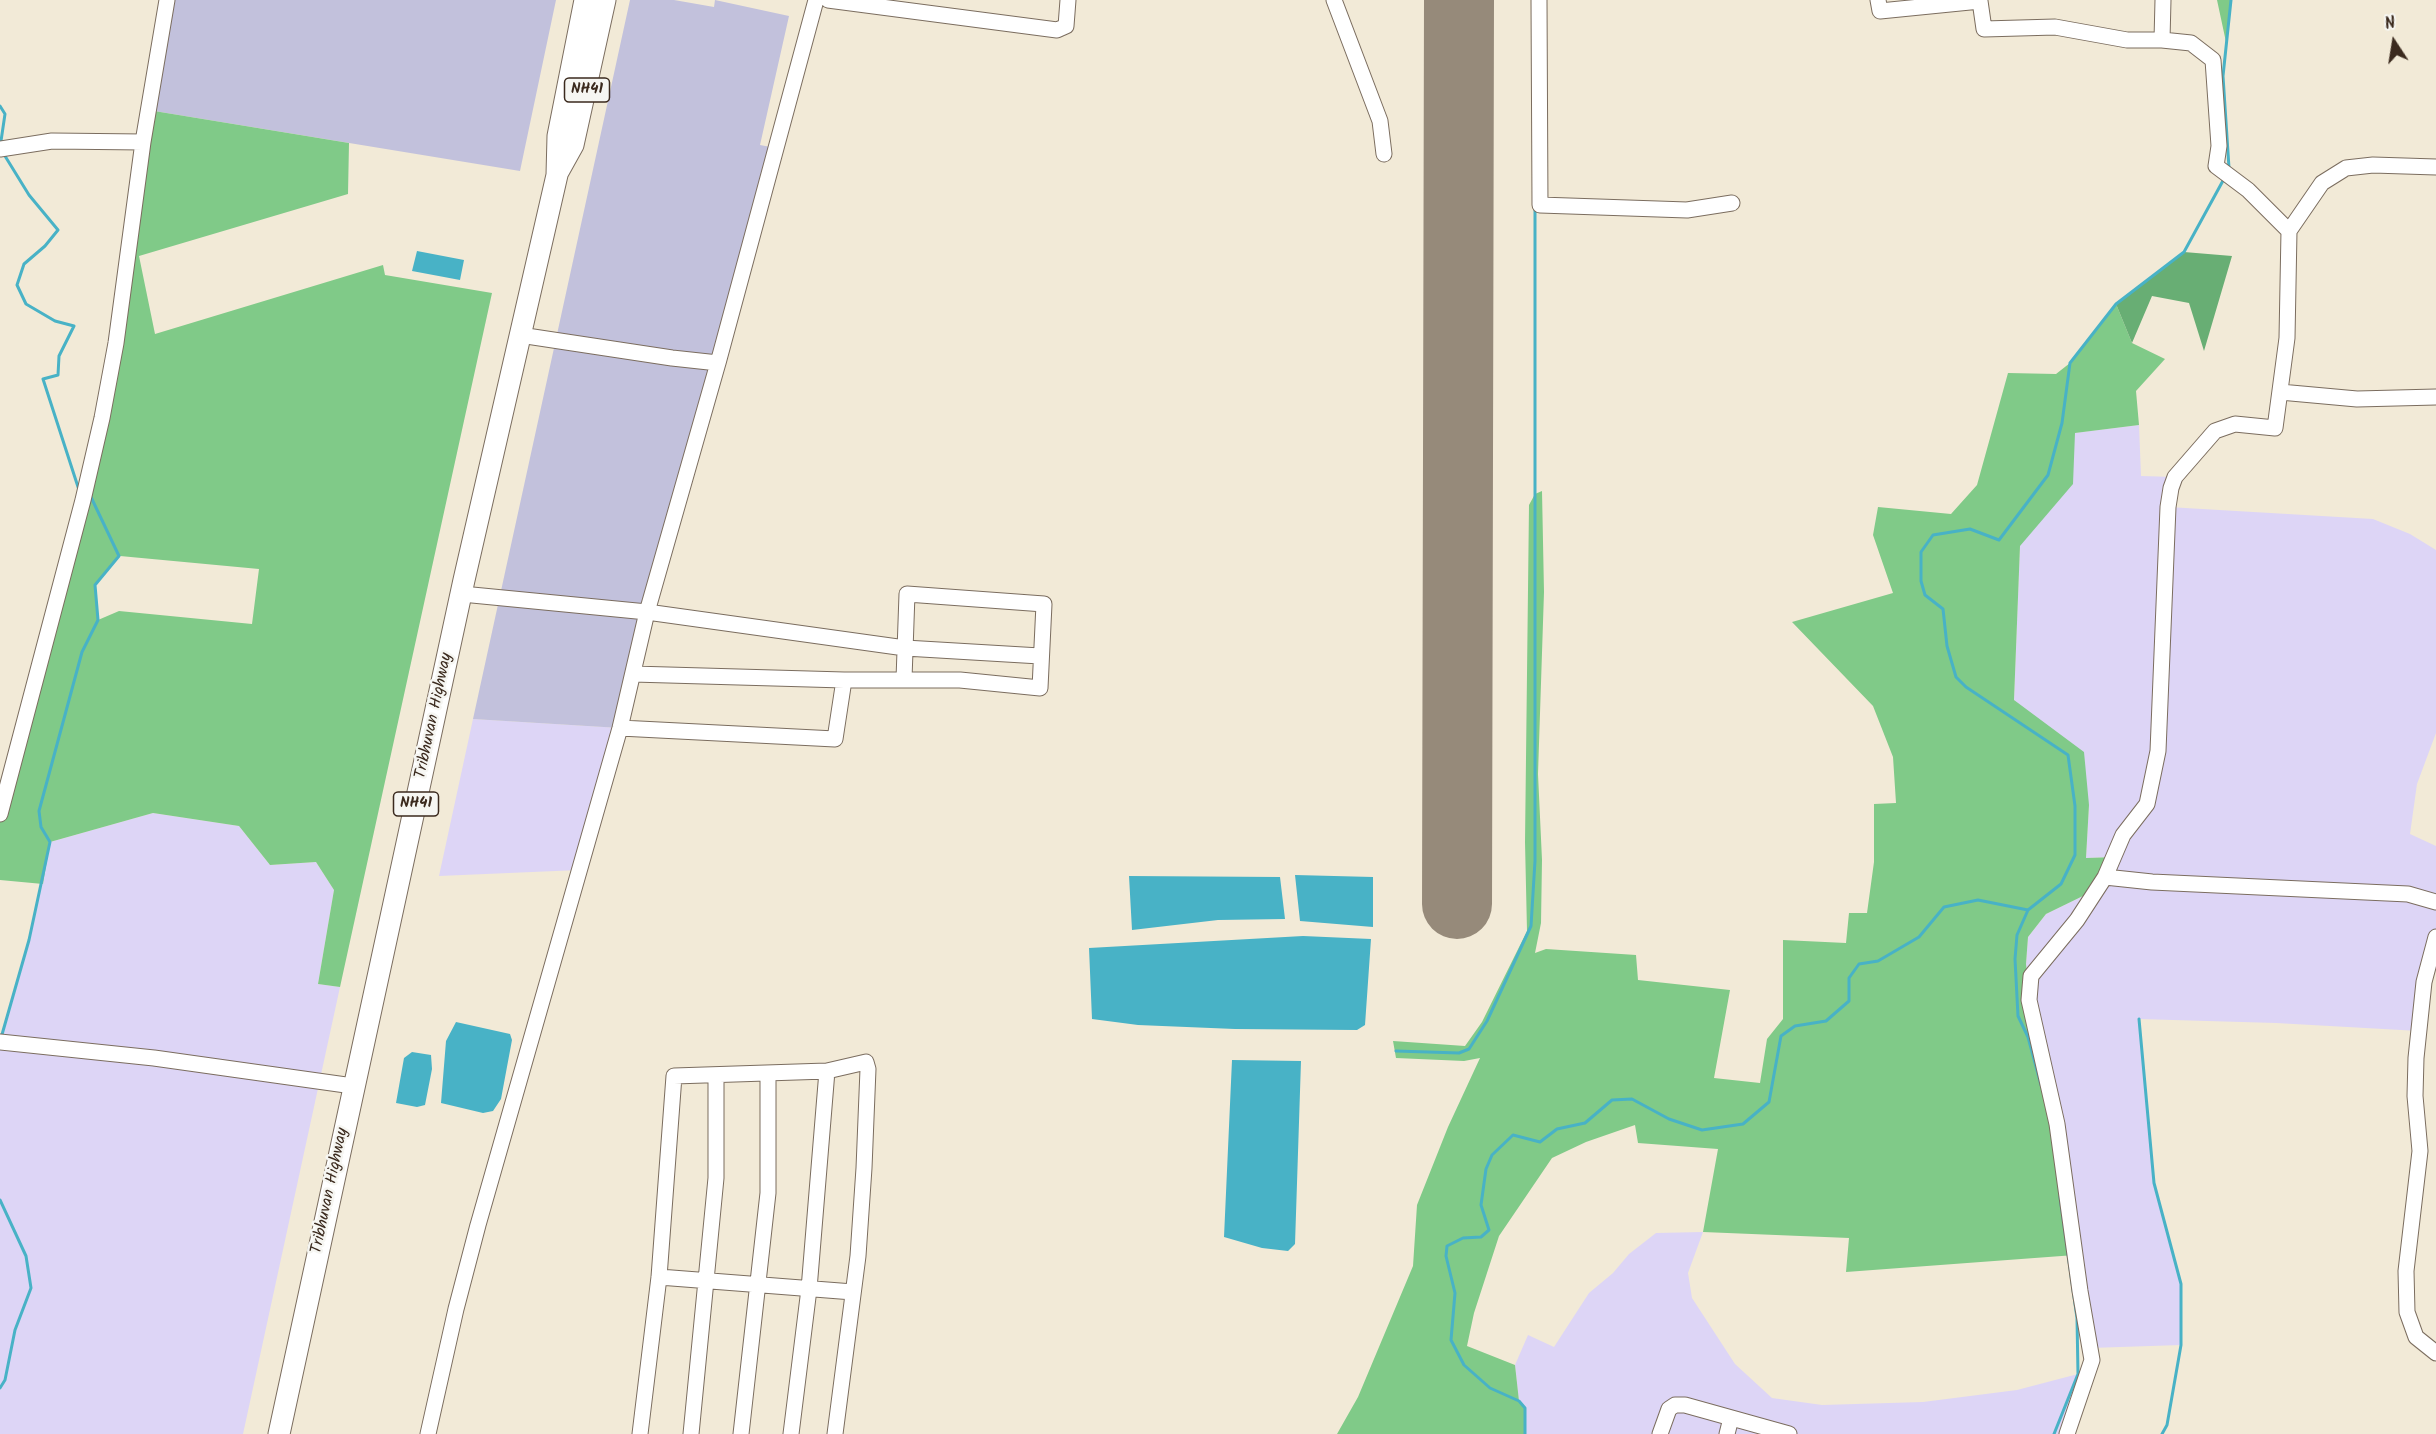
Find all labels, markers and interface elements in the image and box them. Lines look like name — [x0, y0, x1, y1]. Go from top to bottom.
text: N — [2383, 11, 2398, 37]
north arrow — [2364, 12, 2424, 72]
road number: NH41 — [564, 78, 610, 102]
street label: Tribhuvan Highway — [412, 651, 458, 781]
road number: NH41 — [394, 792, 438, 816]
street label: Tribhuvan Highway — [308, 1126, 354, 1256]

